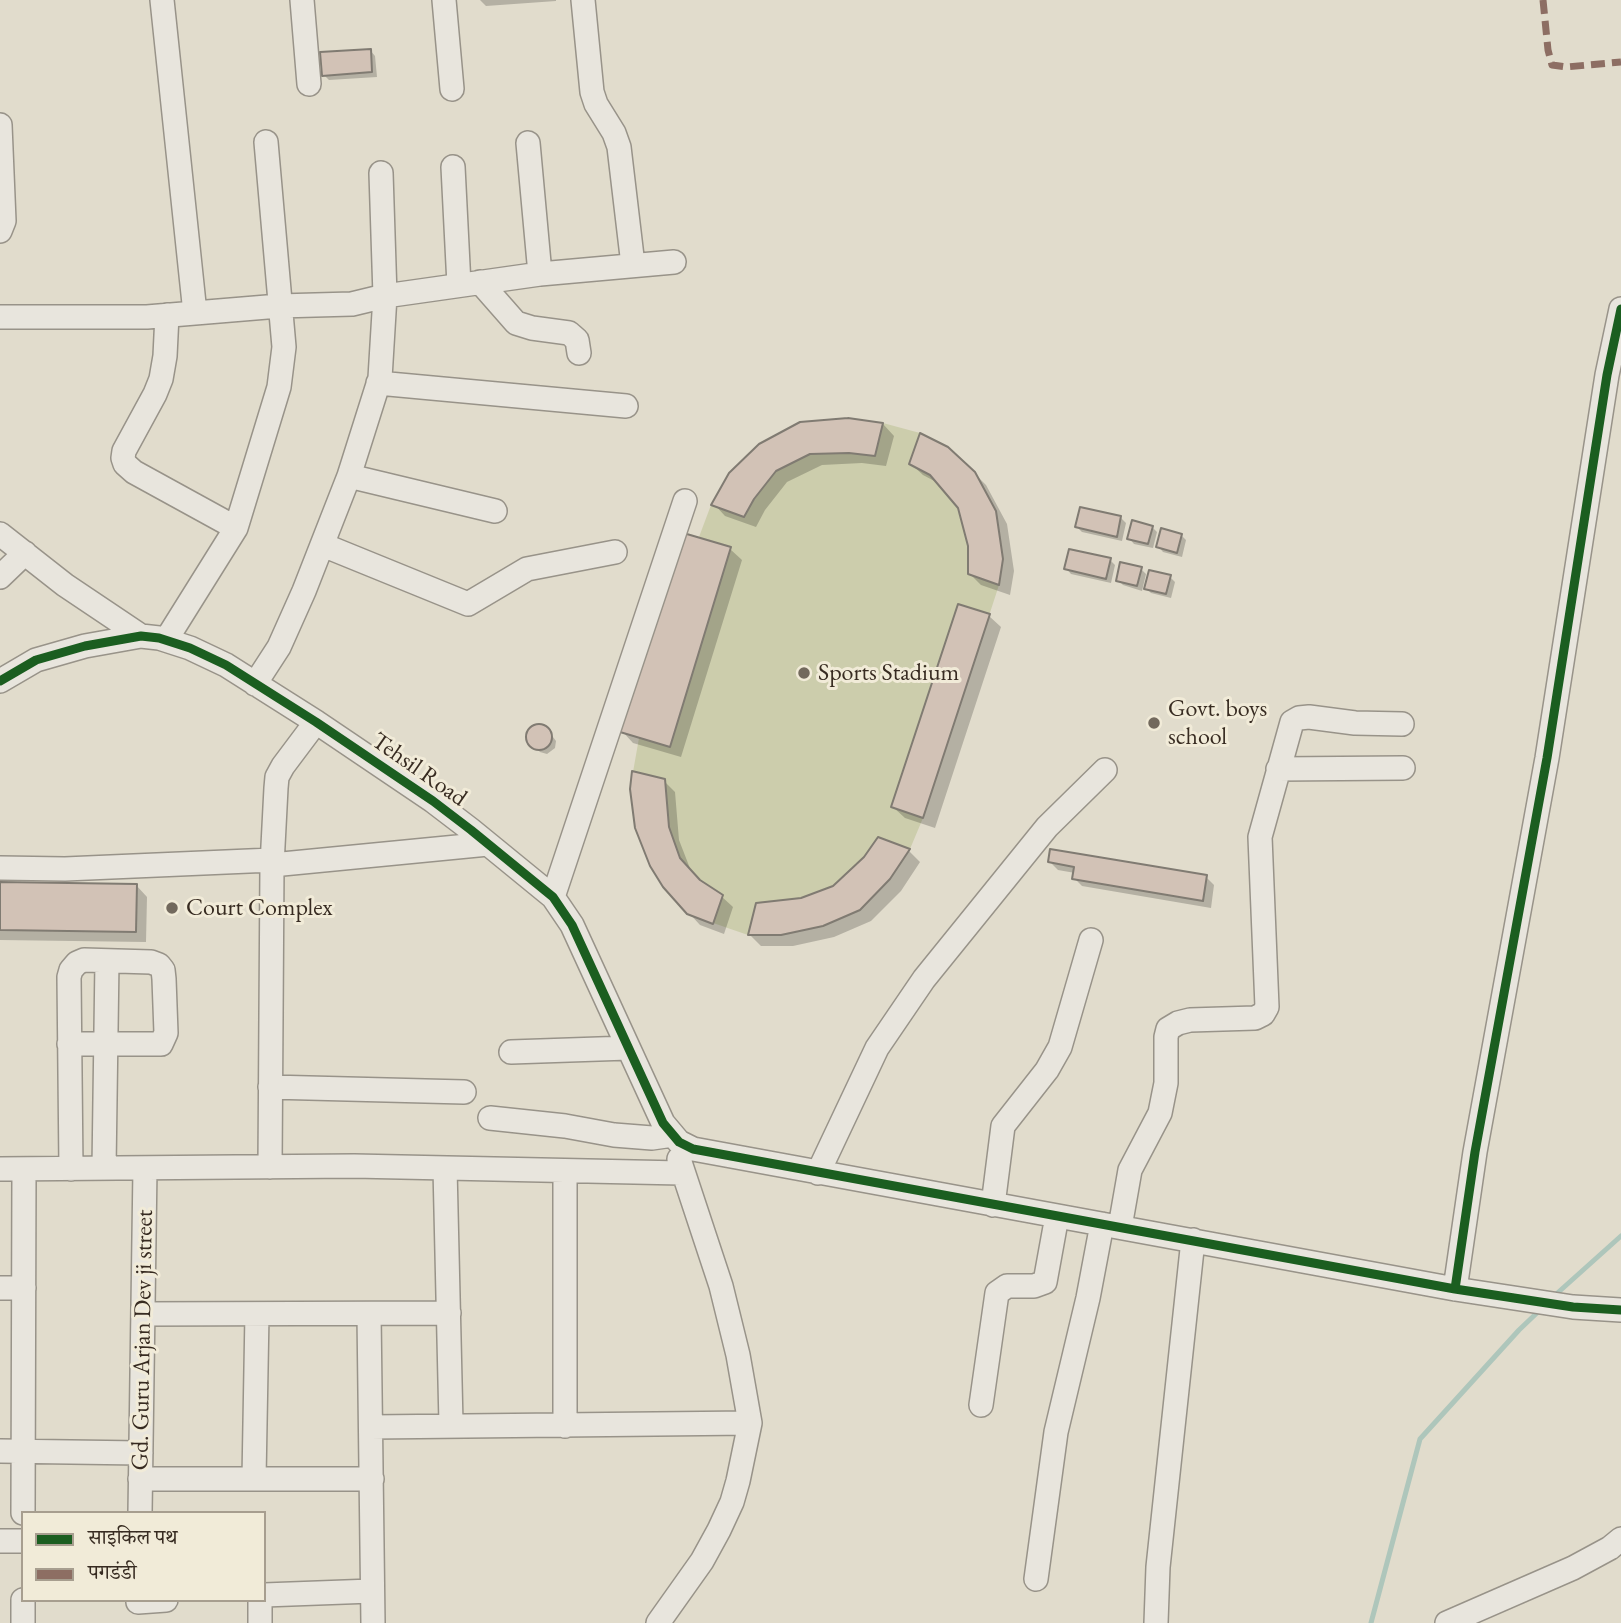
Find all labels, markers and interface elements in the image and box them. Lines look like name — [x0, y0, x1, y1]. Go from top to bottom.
place label: Sports Stadium — [818, 659, 959, 687]
marker: Sports Stadium — [796, 665, 812, 681]
place label: Govt. boys school — [1168, 695, 1267, 751]
marker: Govt. boys school — [1146, 715, 1162, 731]
street label: Tehsil Road — [366, 727, 472, 813]
place label: Court Complex — [186, 894, 333, 922]
marker: Court Complex — [164, 900, 180, 916]
street label: Gd. Guru Arjan Dev ji street — [126, 1209, 160, 1471]
legend — [21, 1511, 266, 1602]
text: साइकिल पथ — [88, 1523, 178, 1550]
text: पगडंडी — [88, 1558, 137, 1585]

